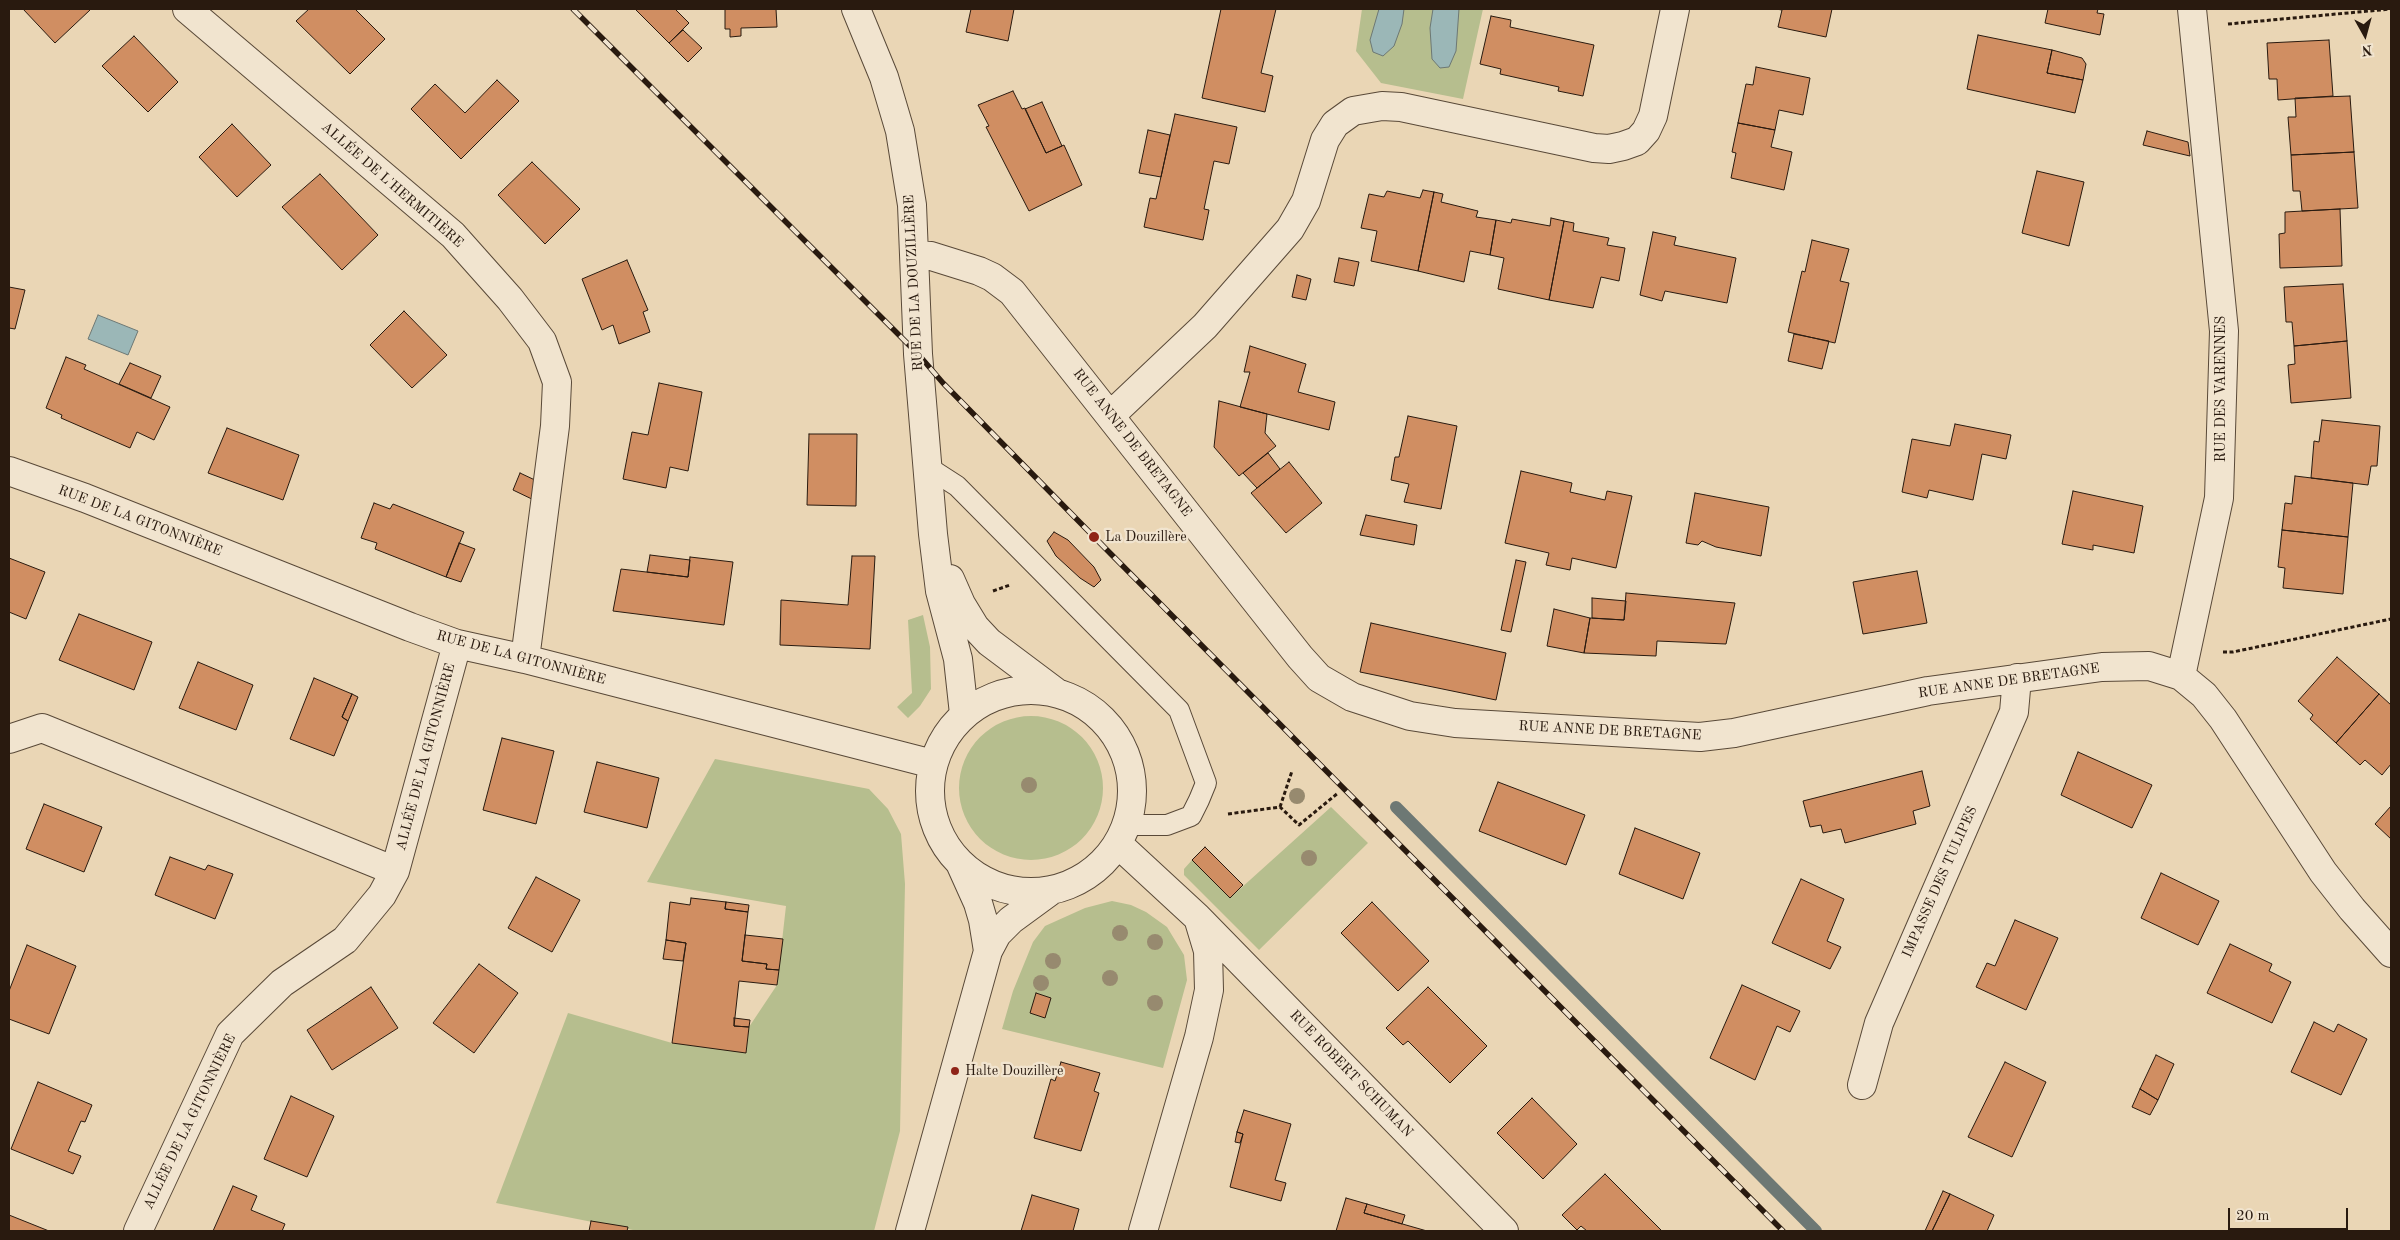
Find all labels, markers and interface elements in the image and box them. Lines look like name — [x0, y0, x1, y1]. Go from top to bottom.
north arrow — [2340, 10, 2390, 60]
text: N — [2361, 42, 2373, 57]
street label: ALLÉE DE L'HERMITIÈRE — [318, 119, 466, 251]
street label: RUE DE LA DOUZILLÈRE — [901, 194, 927, 372]
street label: RUE DES VARENNES — [2213, 316, 2229, 462]
street label: RUE ANNE DE BRETAGNE — [1069, 366, 1195, 520]
street label: RUE DE LA GITONNIÈRE — [56, 482, 224, 560]
place label: La Douzillère — [1105, 529, 1187, 545]
marker: La Douzillère — [1087, 530, 1101, 544]
street label: RUE DE LA GITONNIÈRE — [435, 627, 607, 689]
street label: RUE ANNE DE BRETAGNE — [1917, 660, 2101, 702]
street label: ALLÉE DE LA GITONNIÈRE — [393, 662, 459, 852]
street label: RUE ANNE DE BRETAGNE — [1518, 718, 1702, 744]
street label: IMPASSE DES TULIPES — [1899, 804, 1981, 960]
street label: RUE ROBERT SCHUMAN — [1286, 1007, 1416, 1141]
street label: ALLÉE DE LA GITONNIÈRE — [140, 1032, 240, 1212]
place label: Halte Douzillère — [965, 1063, 1063, 1079]
marker: Halte Douzillère — [949, 1065, 961, 1077]
scale bar — [2230, 1198, 2350, 1230]
text: 20 m — [2236, 1209, 2270, 1224]

